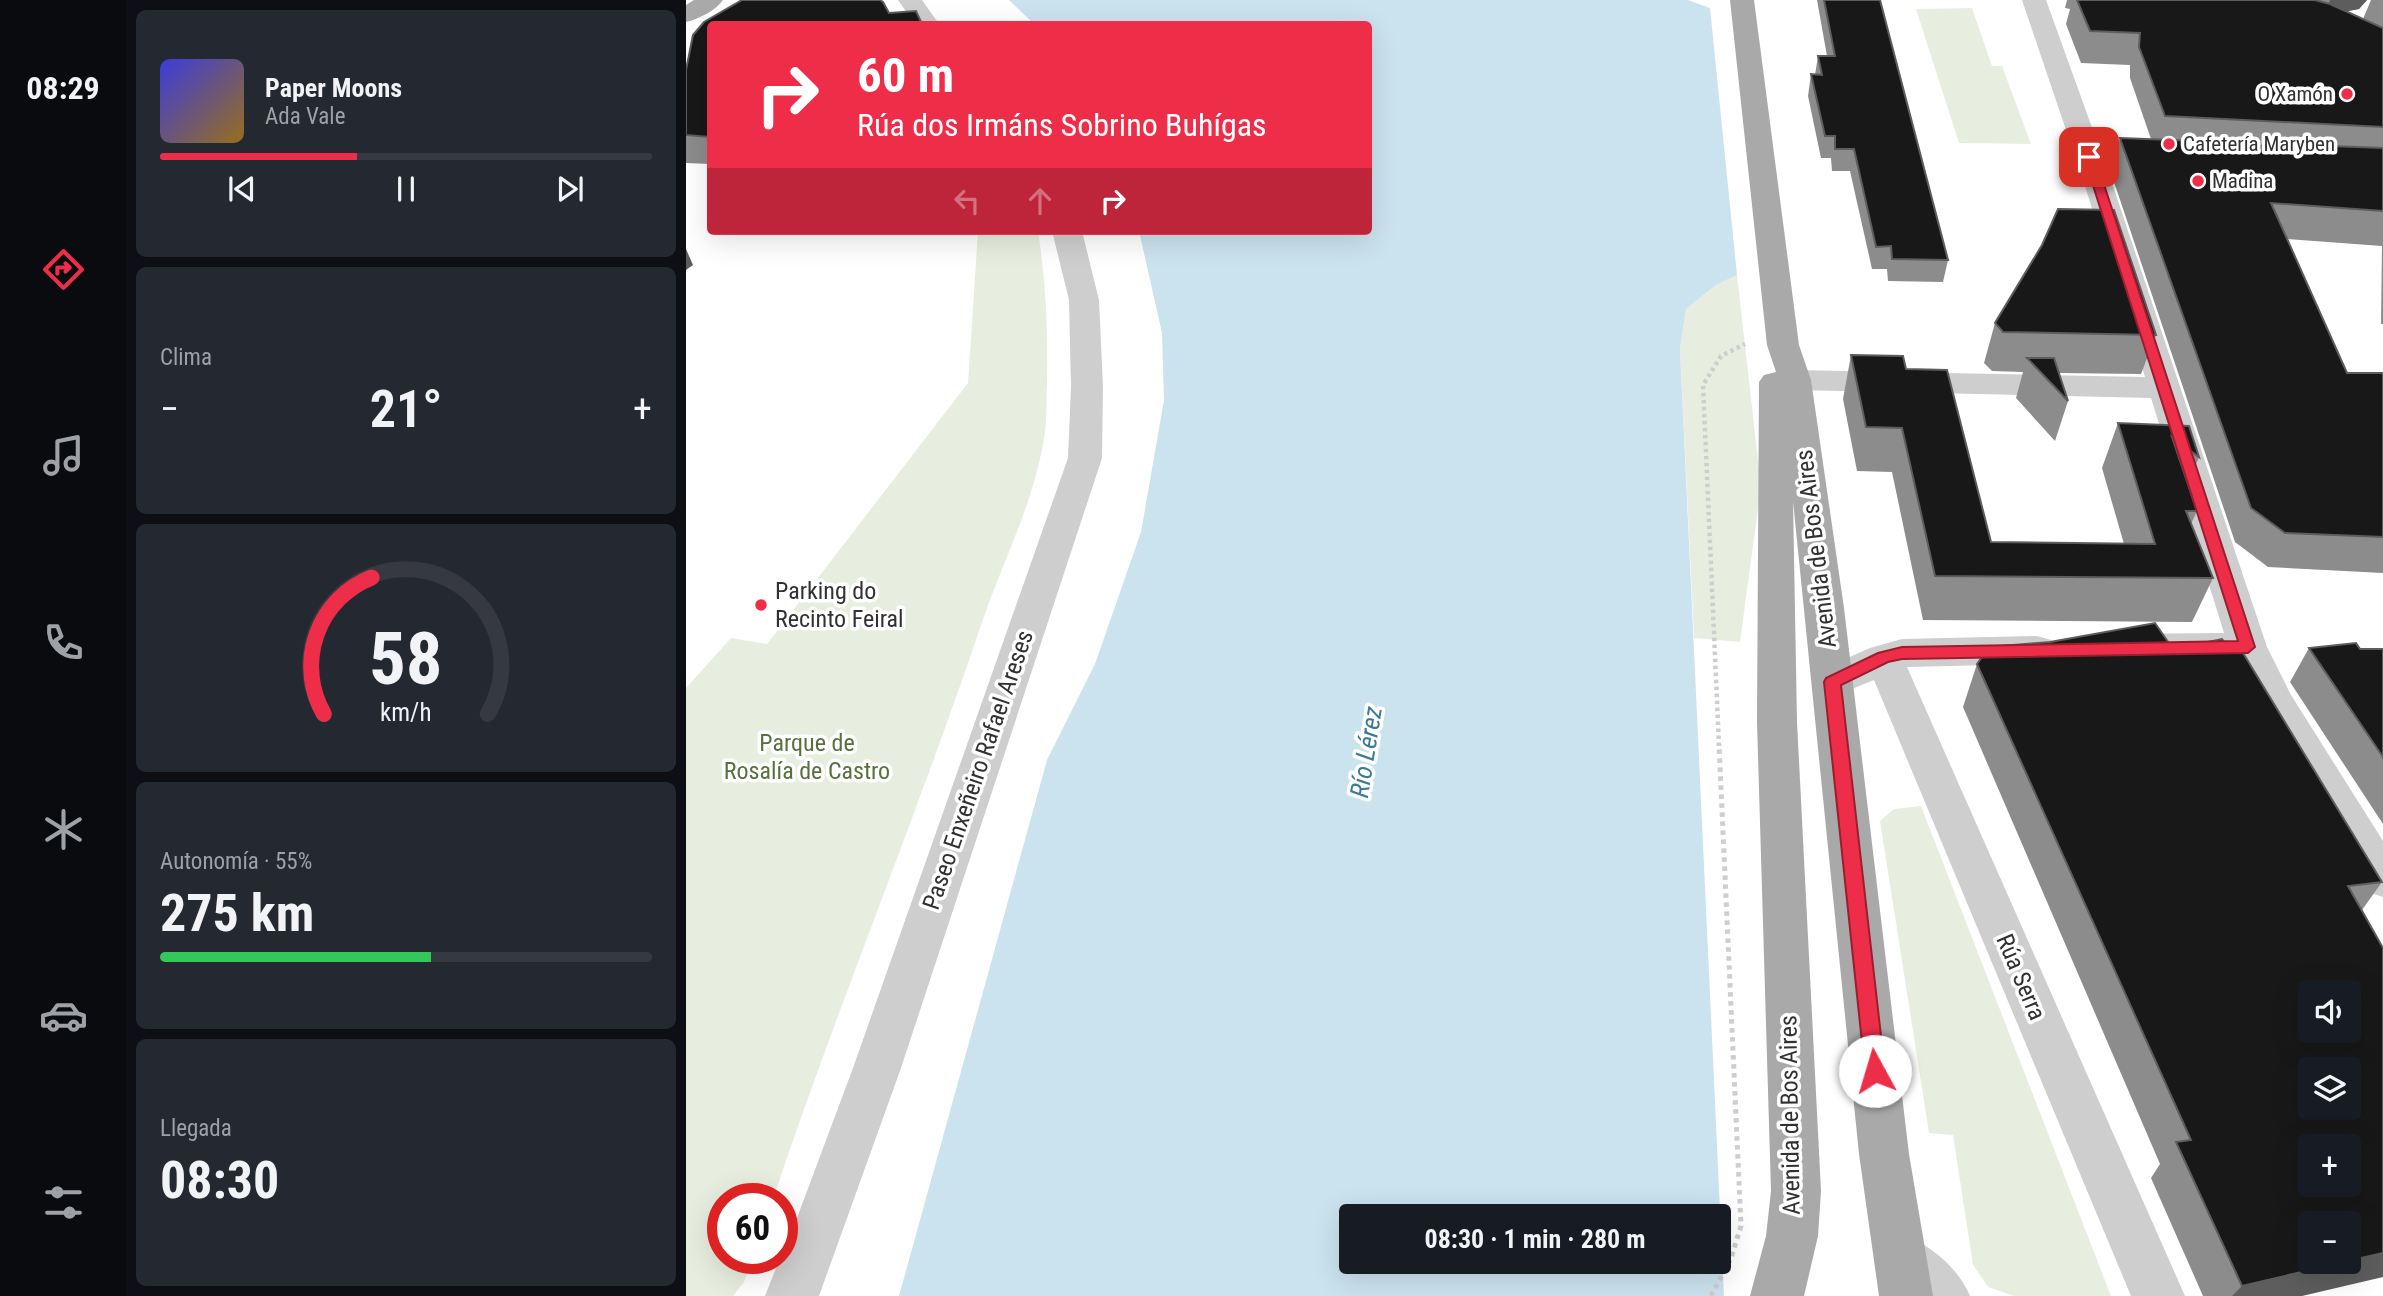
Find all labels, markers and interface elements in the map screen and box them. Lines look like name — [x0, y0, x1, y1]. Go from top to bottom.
text: 60 m — [857, 47, 954, 104]
icon: right — [742, 49, 833, 140]
text: 08:29 — [26, 69, 100, 107]
text: Paper Moons — [265, 73, 402, 103]
place label: O Xamón — [2257, 82, 2333, 106]
marker: O Xamón — [2339, 86, 2355, 102]
text: Ada Vale — [265, 103, 345, 130]
text: Rúa dos Irmáns Sobrino Buhígas — [857, 106, 1267, 144]
pin — [2059, 127, 2119, 187]
place label: Cafetería Maryben — [2183, 132, 2335, 156]
marker: Cafetería Maryben — [2161, 136, 2177, 152]
icon: arrive — [2070, 138, 2108, 176]
place label: Madina — [2212, 169, 2273, 193]
icon: previous — [223, 170, 261, 208]
icon: pause — [387, 170, 425, 208]
icon: next — [551, 170, 589, 208]
marker: Madina — [2190, 173, 2206, 189]
icon: left — [948, 182, 986, 220]
icon: ahead — [1021, 182, 1059, 220]
icon: right — [1094, 182, 1132, 220]
icon: directions — [39, 245, 88, 294]
text: Clima — [160, 344, 212, 371]
text: 21° — [370, 379, 442, 440]
text: − — [160, 387, 179, 431]
text: + — [633, 387, 652, 431]
icon: music — [39, 431, 88, 480]
street label: Avenida de Bos Aires — [1790, 448, 1842, 650]
place label: Parking do Recinto Feiral — [775, 577, 904, 633]
marker: Parking do Recinto Feiral — [753, 597, 769, 613]
text: 58 — [369, 616, 443, 702]
icon: phone — [39, 618, 88, 667]
street label: Paseo Enxeñeiro Rafael Areses — [917, 627, 1039, 913]
text: km/h — [380, 698, 432, 727]
water label: Río Lérez — [1344, 704, 1388, 800]
park label: Parque de Rosalía de Castro — [724, 729, 890, 785]
icon: climate — [39, 805, 88, 854]
text: Autonomía · 55% — [160, 848, 312, 875]
text: 275 km — [160, 883, 314, 944]
street label: Rúa Serra — [1990, 930, 2052, 1024]
map controls — [2298, 980, 2361, 1274]
button: sound — [2298, 980, 2361, 1043]
icon: car — [39, 991, 88, 1040]
street label: Avenida de Bos Aires — [1774, 1015, 1806, 1215]
position arrow — [1838, 1034, 1912, 1108]
button: layers — [2298, 1057, 2361, 1120]
text: Llegada — [160, 1115, 232, 1142]
button: + — [2298, 1134, 2361, 1197]
text: 08:30 — [160, 1150, 279, 1211]
icon: filters — [39, 1178, 88, 1227]
speed limit sign: 60 — [707, 1183, 798, 1274]
button: − — [2298, 1211, 2361, 1274]
text: 08:30 · 1 min · 280 m — [1425, 1224, 1645, 1254]

